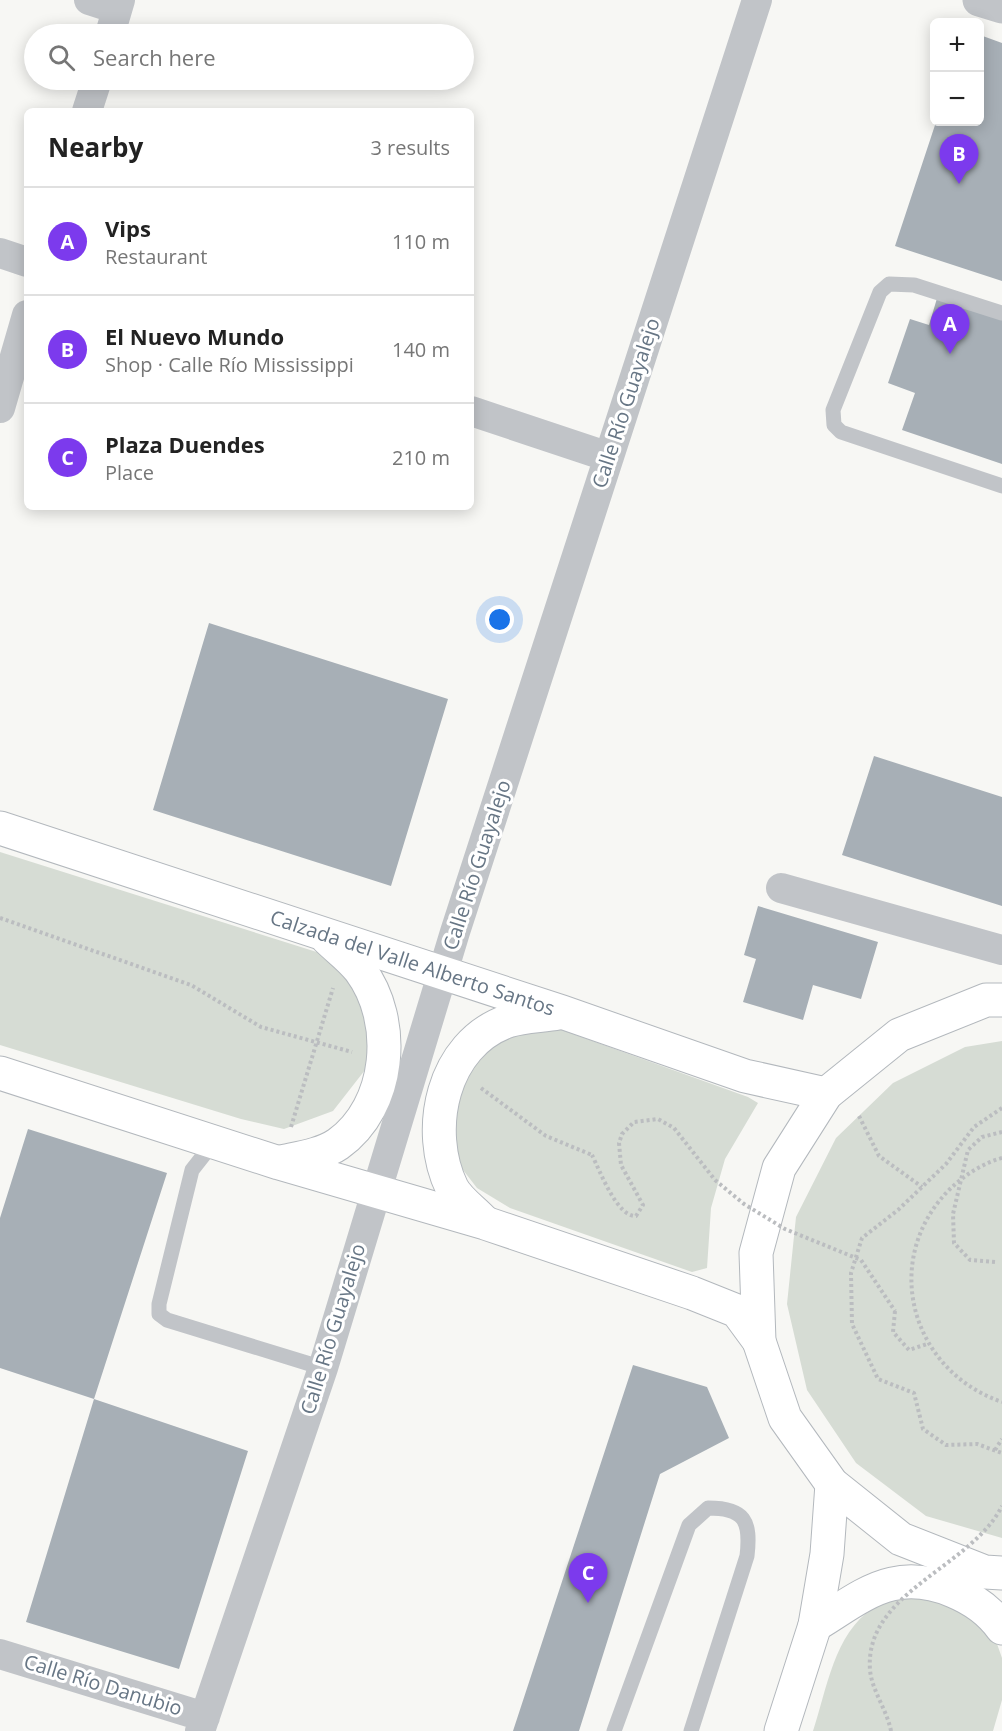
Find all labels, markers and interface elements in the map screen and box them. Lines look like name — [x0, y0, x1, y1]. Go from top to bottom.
map controls — [930, 18, 984, 126]
button: + — [930, 18, 984, 72]
search box — [24, 24, 474, 90]
icon: search — [45, 41, 78, 74]
text: Search here — [93, 42, 216, 72]
button: − — [930, 72, 984, 126]
text: Nearby — [48, 129, 143, 165]
text: 3 results — [370, 134, 450, 161]
pin: B — [940, 134, 978, 184]
text: Vips — [105, 213, 151, 243]
text: A — [61, 228, 74, 255]
text: 110 m — [392, 228, 450, 255]
text: Restaurant — [105, 243, 207, 270]
pin: A — [930, 304, 970, 354]
street label: Calle Río Guayalejo — [585, 314, 666, 491]
text: El Nuevo Mundo — [105, 321, 284, 351]
text: B — [61, 336, 74, 363]
text: 140 m — [392, 336, 450, 363]
text: Shop · Calle Río Mississippi — [105, 351, 354, 378]
text: Plaza Duendes — [105, 429, 265, 459]
text: C — [61, 444, 74, 471]
text: 210 m — [392, 444, 450, 471]
text: Place — [105, 459, 154, 486]
your location — [485, 605, 514, 634]
street label: Calle Río Guayalejo — [436, 776, 517, 953]
street label: Calzada del Valle Alberto Santos — [267, 903, 558, 1022]
street label: Calle Río Guayalejo — [294, 1240, 371, 1418]
pin: C — [568, 1554, 608, 1603]
street label: Calle Río Danubio — [21, 1648, 186, 1721]

